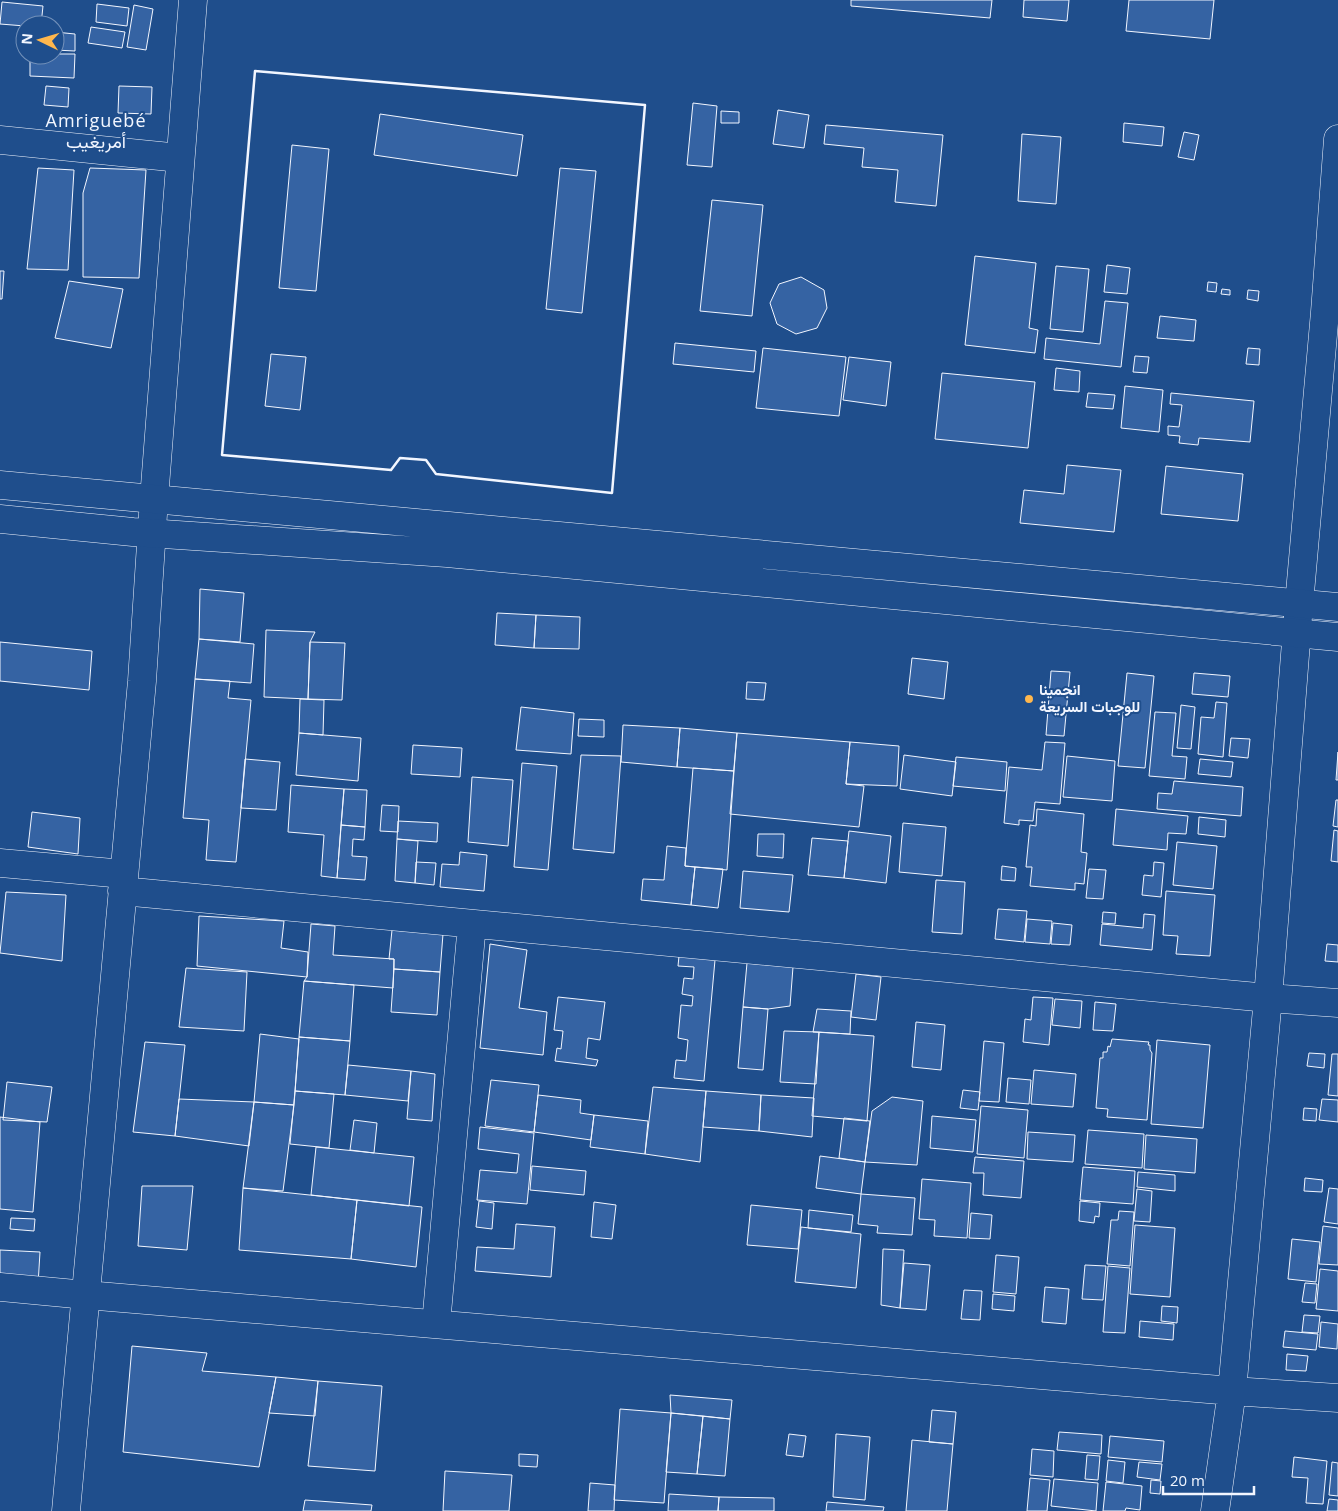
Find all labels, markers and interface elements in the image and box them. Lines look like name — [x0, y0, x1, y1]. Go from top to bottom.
north arrow — [15, 15, 65, 65]
text: N — [17, 32, 37, 45]
district label: Amriguebé أمريغيب — [46, 108, 147, 153]
place label: انجمينا للوجبات السريعة — [1039, 679, 1140, 716]
marker: انجمينا للوجبات السريعة — [1023, 693, 1035, 705]
scale bar — [1163, 1464, 1254, 1496]
text: 20 m — [1170, 1470, 1205, 1490]

